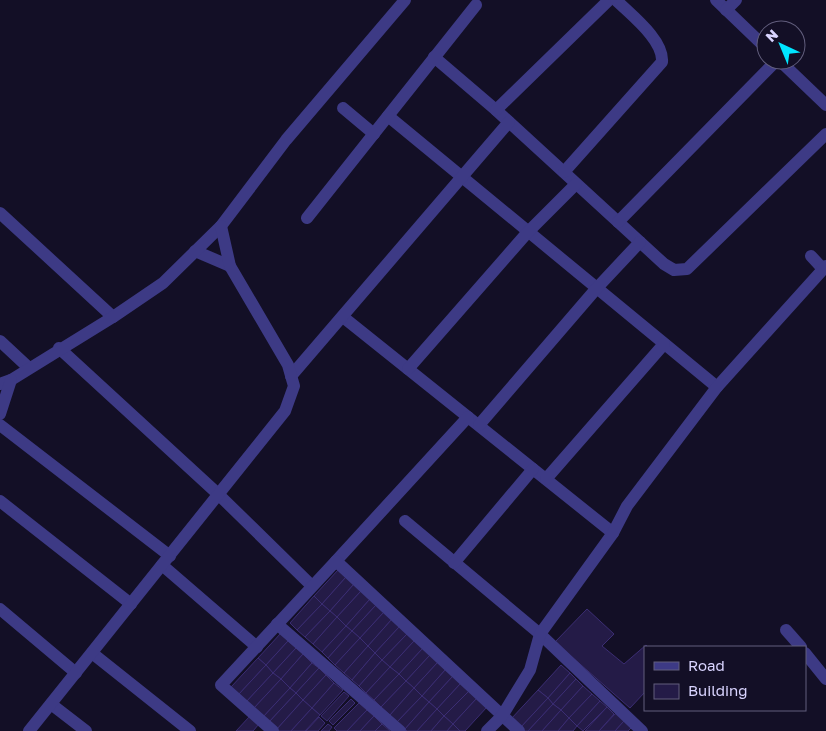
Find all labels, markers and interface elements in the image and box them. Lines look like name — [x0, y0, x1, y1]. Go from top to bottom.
north arrow — [756, 20, 806, 70]
text: N — [762, 25, 781, 45]
legend — [644, 646, 806, 711]
text: Road — [688, 656, 725, 674]
text: Building — [688, 681, 748, 699]

